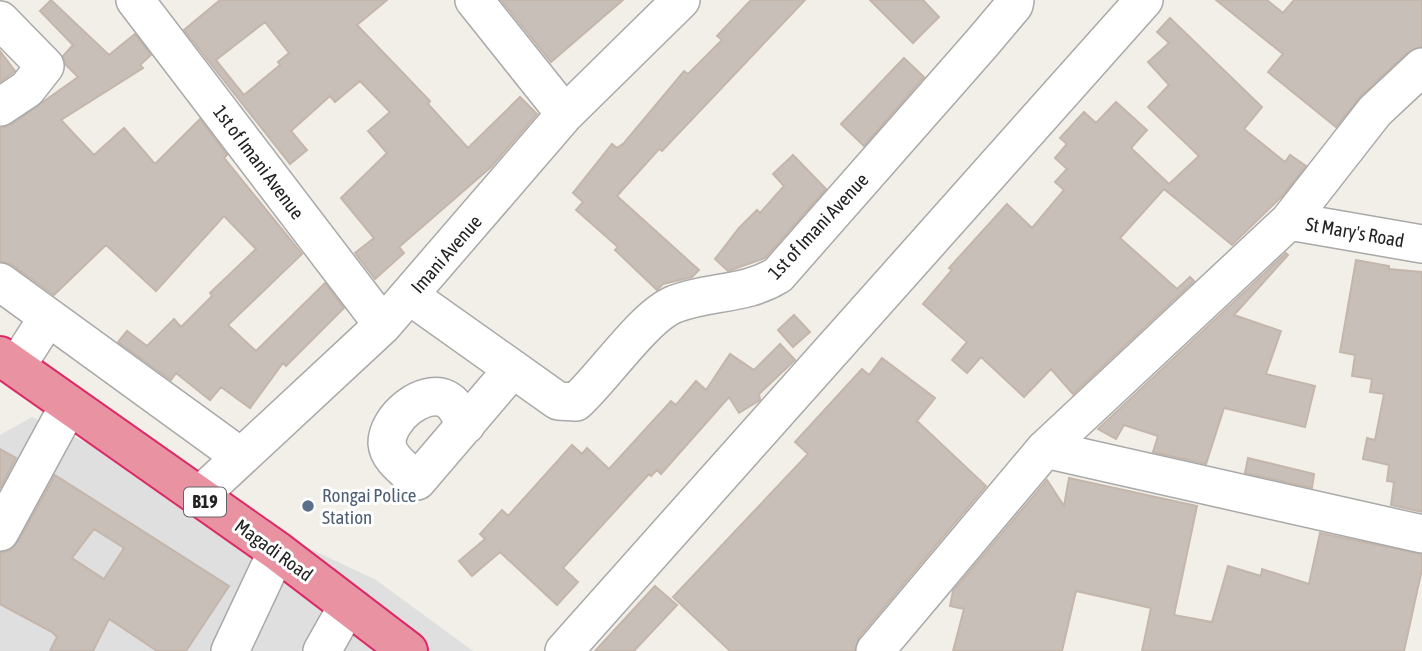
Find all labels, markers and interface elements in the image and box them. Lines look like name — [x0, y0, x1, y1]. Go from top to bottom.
street label: 1st of Imani Avenue — [209, 101, 309, 223]
street label: 1st of Imani Avenue — [763, 169, 873, 283]
street label: Imani Avenue — [406, 211, 486, 297]
street label: St Mary's Road — [1304, 213, 1406, 251]
place label: Rongai Police Station — [322, 484, 416, 528]
road number: B19 — [184, 488, 226, 516]
marker: Rongai Police Station — [300, 498, 316, 514]
street label: Magadi Road — [231, 515, 317, 585]

